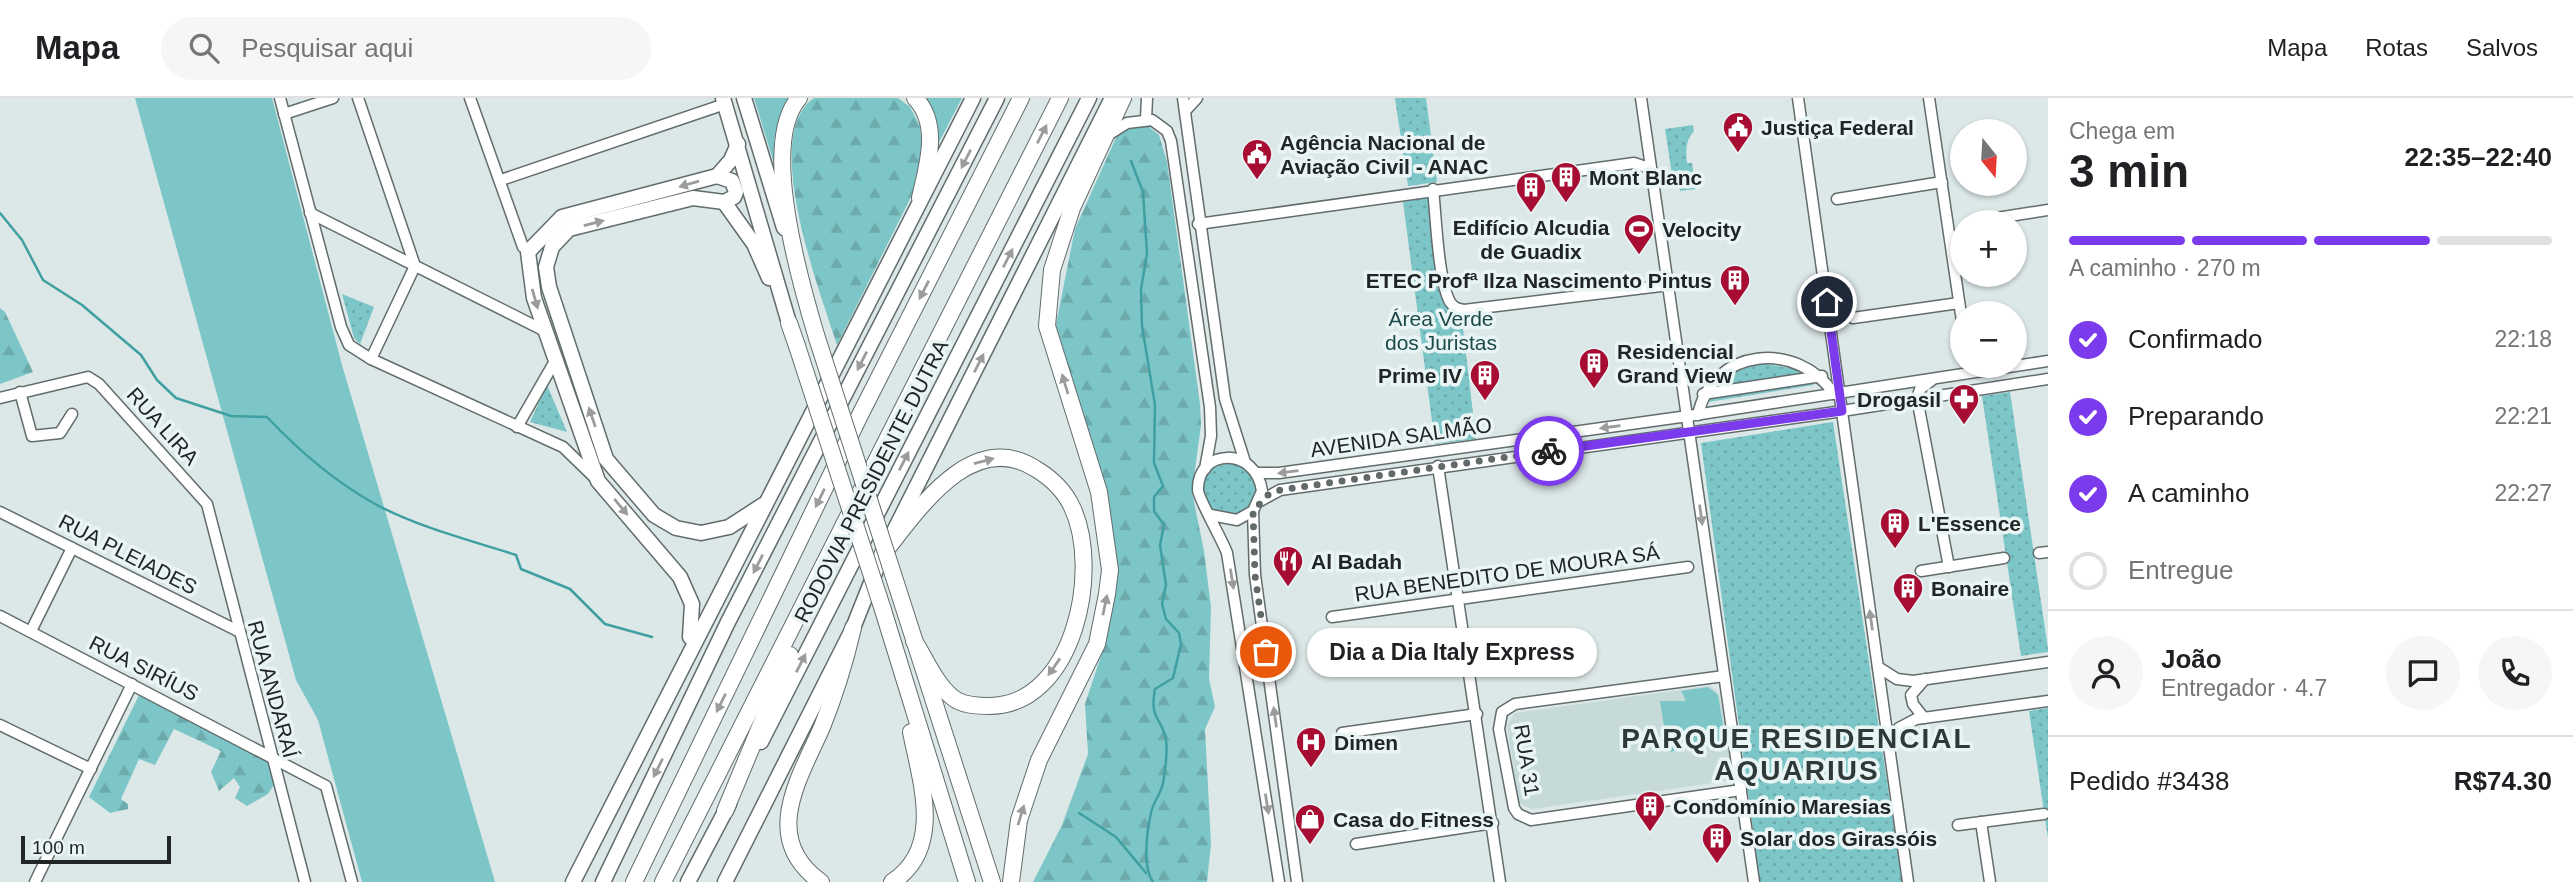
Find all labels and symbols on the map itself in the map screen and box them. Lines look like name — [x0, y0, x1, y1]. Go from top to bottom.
public building icon: Justiça Federal — [1721, 110, 1755, 154]
place label: Justiça Federal — [1761, 116, 1914, 139]
north arrow — [1950, 119, 2026, 196]
one-way arrow — [1037, 124, 1048, 144]
place label: Agência Nacional de Aviação Civil - ANAC — [1280, 131, 1489, 178]
public building icon: Agência Nacional de Aviação Civil - ANAC — [1240, 137, 1274, 181]
one-way arrow — [960, 149, 971, 169]
building icon: Mont Blanc — [1549, 160, 1583, 204]
place label: Mont Blanc — [1589, 166, 1702, 189]
building icon: Edifício Alcudia de Guadix — [1514, 170, 1548, 214]
one-way arrow — [678, 180, 699, 190]
sports icon: Velocity — [1622, 212, 1656, 256]
place label: Edifício Alcudia de Guadix — [1453, 216, 1610, 263]
one-way arrow — [583, 217, 605, 228]
place label: Velocity — [1662, 218, 1742, 241]
one-way arrow — [1002, 248, 1013, 268]
building icon: ETEC Profª Ilza Nascimento Pintus — [1718, 263, 1752, 307]
place label: ETEC Profª Ilza Nascimento Pintus — [1366, 269, 1712, 292]
pin — [1797, 272, 1857, 332]
one-way arrow — [918, 280, 929, 300]
one-way arrow — [530, 289, 540, 310]
park label: Área Verde dos Juristas — [1385, 307, 1497, 354]
street label: RODOVIA PRESIDENTE DUTRA — [790, 336, 952, 626]
place label: Residencial Grand View — [1617, 340, 1734, 387]
building icon: Residencial Grand View — [1577, 346, 1611, 390]
one-way arrow — [856, 351, 867, 371]
one-way arrow — [972, 352, 984, 372]
building icon: Prime IV — [1468, 358, 1502, 402]
place label: Prime IV — [1378, 364, 1462, 387]
one-way arrow — [1059, 373, 1069, 394]
pharmacy icon: Drogasil — [1947, 382, 1981, 426]
street label: RUA LIRA — [122, 383, 204, 469]
place label: Drogasil — [1857, 388, 1941, 411]
one-way arrow — [586, 406, 597, 427]
street label: AVENIDA SALMÃO — [1309, 413, 1493, 461]
courier — [1514, 416, 1584, 486]
one-way arrow — [1599, 422, 1621, 433]
one-way arrow — [898, 450, 910, 470]
one-way arrow — [974, 455, 996, 466]
one-way arrow — [1277, 466, 1299, 477]
one-way arrow — [814, 488, 826, 508]
one-way arrow — [613, 499, 628, 516]
one-way arrow — [1696, 504, 1707, 526]
building icon: L'Essence — [1878, 506, 1912, 550]
street label: RUA PLEIADES — [55, 509, 201, 599]
place label: L'Essence — [1918, 512, 2021, 535]
street label: RUA BENEDITO DE MOURA SÁ — [1353, 540, 1661, 606]
restaurant icon: Al Badah — [1271, 544, 1305, 588]
place label: Al Badah — [1311, 550, 1402, 573]
one-way arrow — [752, 554, 764, 574]
one-way arrow — [1227, 568, 1238, 590]
building icon: Bonaire — [1891, 571, 1925, 615]
place label: Bonaire — [1931, 577, 2009, 600]
one-way arrow — [1100, 594, 1111, 616]
one-way arrow — [1866, 609, 1877, 631]
street label: RUA ANDARAÍ — [244, 618, 302, 760]
pin — [1236, 622, 1296, 682]
callout: Dia a Dia Italy Express — [1308, 628, 1598, 676]
street label: RUA SIRÍUS — [86, 631, 202, 705]
one-way arrow — [795, 653, 807, 673]
one-way arrow — [1047, 658, 1061, 677]
one-way arrow — [716, 693, 727, 713]
one-way arrow — [1269, 706, 1280, 728]
street label: RUA 31 — [1510, 722, 1544, 798]
district label: PARQUE RESIDENCIAL AQUARIUS — [1621, 723, 1973, 786]
hospital icon: Dimen — [1294, 725, 1328, 769]
place label: Dimen — [1334, 731, 1398, 754]
one-way arrow — [652, 758, 664, 778]
building icon: Condomínio Maresias — [1633, 789, 1667, 833]
one-way arrow — [1262, 793, 1273, 815]
place label: Condomínio Maresias — [1673, 795, 1891, 818]
shop icon: Casa do Fitness — [1293, 802, 1327, 846]
one-way arrow — [1017, 804, 1027, 825]
place label: Casa do Fitness — [1333, 808, 1494, 831]
building icon: Solar dos Girassóis — [1700, 821, 1734, 865]
place label: Solar dos Girassóis — [1740, 827, 1937, 850]
scale bar — [21, 833, 172, 865]

